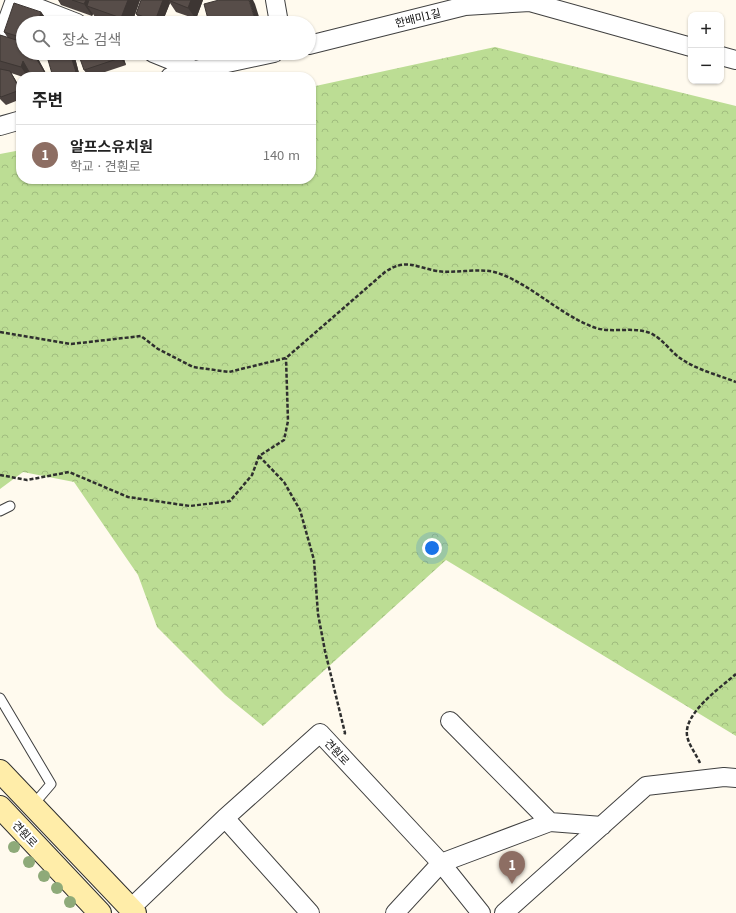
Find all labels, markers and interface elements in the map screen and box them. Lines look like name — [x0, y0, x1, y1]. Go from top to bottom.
street label: 한배미1길 — [393, 4, 442, 30]
map controls — [688, 12, 724, 84]
button: + — [688, 12, 724, 48]
search box — [16, 16, 316, 60]
icon: search — [30, 27, 52, 49]
text: 장소 검색 — [62, 28, 121, 49]
button: − — [688, 48, 724, 84]
text: 주변 — [32, 86, 63, 111]
text: 알프스유치원 — [70, 135, 153, 156]
text: 1 — [41, 145, 49, 164]
text: 140 m — [263, 145, 300, 164]
text: 학교 · 견훤로 — [70, 156, 141, 175]
your location — [422, 538, 442, 558]
street label: 견훤로 — [322, 735, 354, 768]
street label: 견훤로 — [10, 817, 42, 850]
pin: 1 — [499, 851, 525, 884]

